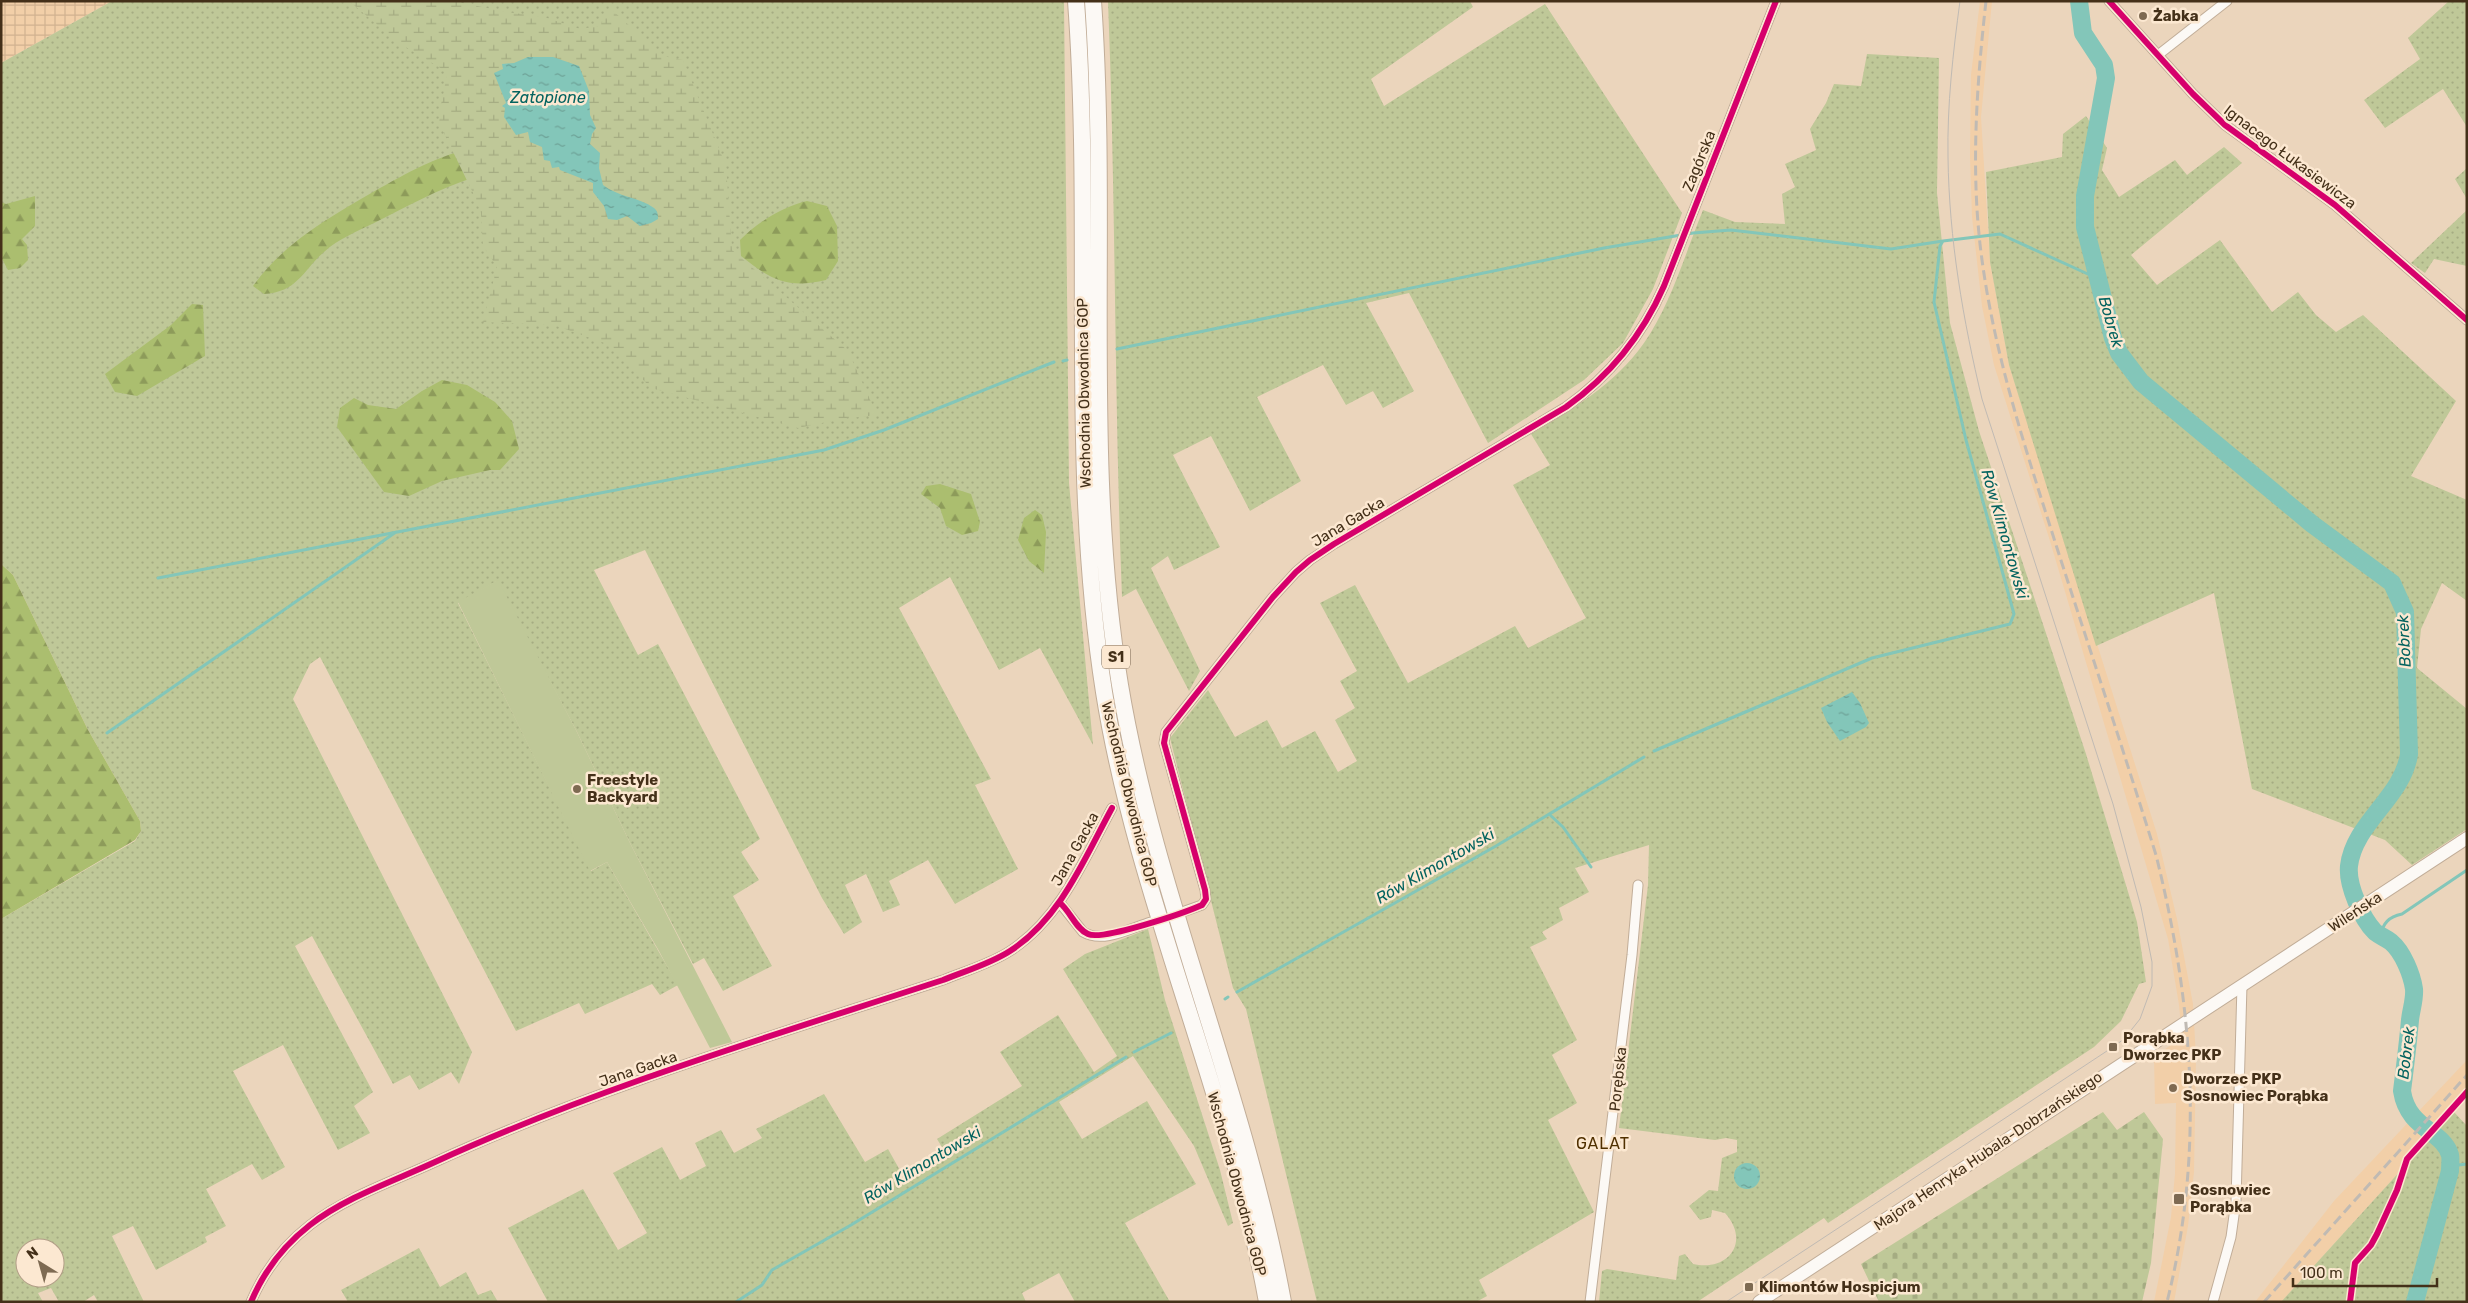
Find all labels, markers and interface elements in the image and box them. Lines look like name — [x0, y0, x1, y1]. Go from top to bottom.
place label: Żabka — [2153, 7, 2199, 25]
marker: Żabka — [2137, 10, 2149, 22]
water label: Zatopione — [509, 88, 586, 107]
street label: Ignacego Łukasiewicza — [2220, 101, 2360, 213]
street label: Zagórska — [1679, 128, 1719, 194]
water label: Bobrek — [2095, 294, 2128, 351]
street label: Wschodnia Obwodnica GOP — [1073, 297, 1095, 488]
water label: Rów Klimontowski — [1977, 467, 2033, 602]
street label: Jana Gacka — [1308, 493, 1388, 551]
water label: Bobrek — [2393, 614, 2415, 668]
road number: S1 — [1102, 646, 1130, 669]
street label: Wschodnia Obwodnica GOP — [1097, 700, 1161, 889]
place label: Freestyle Backyard — [587, 771, 658, 806]
marker: Freestyle Backyard — [571, 783, 583, 795]
street label: Jana Gacka — [1047, 809, 1103, 889]
water label: Rów Klimontowski — [1372, 824, 1499, 908]
street label: Wileńska — [2325, 888, 2385, 936]
water label: Bobrek — [2393, 1025, 2419, 1080]
place label: Porąbka Dworzec PKP — [2123, 1029, 2221, 1064]
marker: Porąbka Dworzec PKP — [2107, 1041, 2119, 1053]
street label: Porębska — [1606, 1046, 1630, 1112]
street label: Jana Gacka — [597, 1047, 679, 1091]
street label: Majora Henryka Hubala-Dobrzańskiego — [1870, 1068, 2106, 1234]
place label: Dworzec PKP Sosnowiec Porąbka — [2183, 1070, 2329, 1105]
marker: Dworzec PKP Sosnowiec Porąbka — [2167, 1082, 2179, 1094]
street label: Wschodnia Obwodnica GOP — [1204, 1090, 1270, 1279]
water label: Rów Klimontowski — [860, 1122, 985, 1208]
district label: GALAT — [1576, 1134, 1630, 1153]
place label: Sosnowiec Porąbka — [2190, 1181, 2271, 1216]
marker: Sosnowiec Porąbka — [2172, 1192, 2186, 1206]
north arrow — [15, 1238, 65, 1288]
text: N — [23, 1243, 42, 1263]
scale bar — [2293, 1256, 2437, 1288]
text: 100 m — [2300, 1264, 2342, 1282]
place label: Klimontów Hospicjum — [1759, 1278, 1921, 1296]
marker: Klimontów Hospicjum — [1743, 1281, 1755, 1293]

